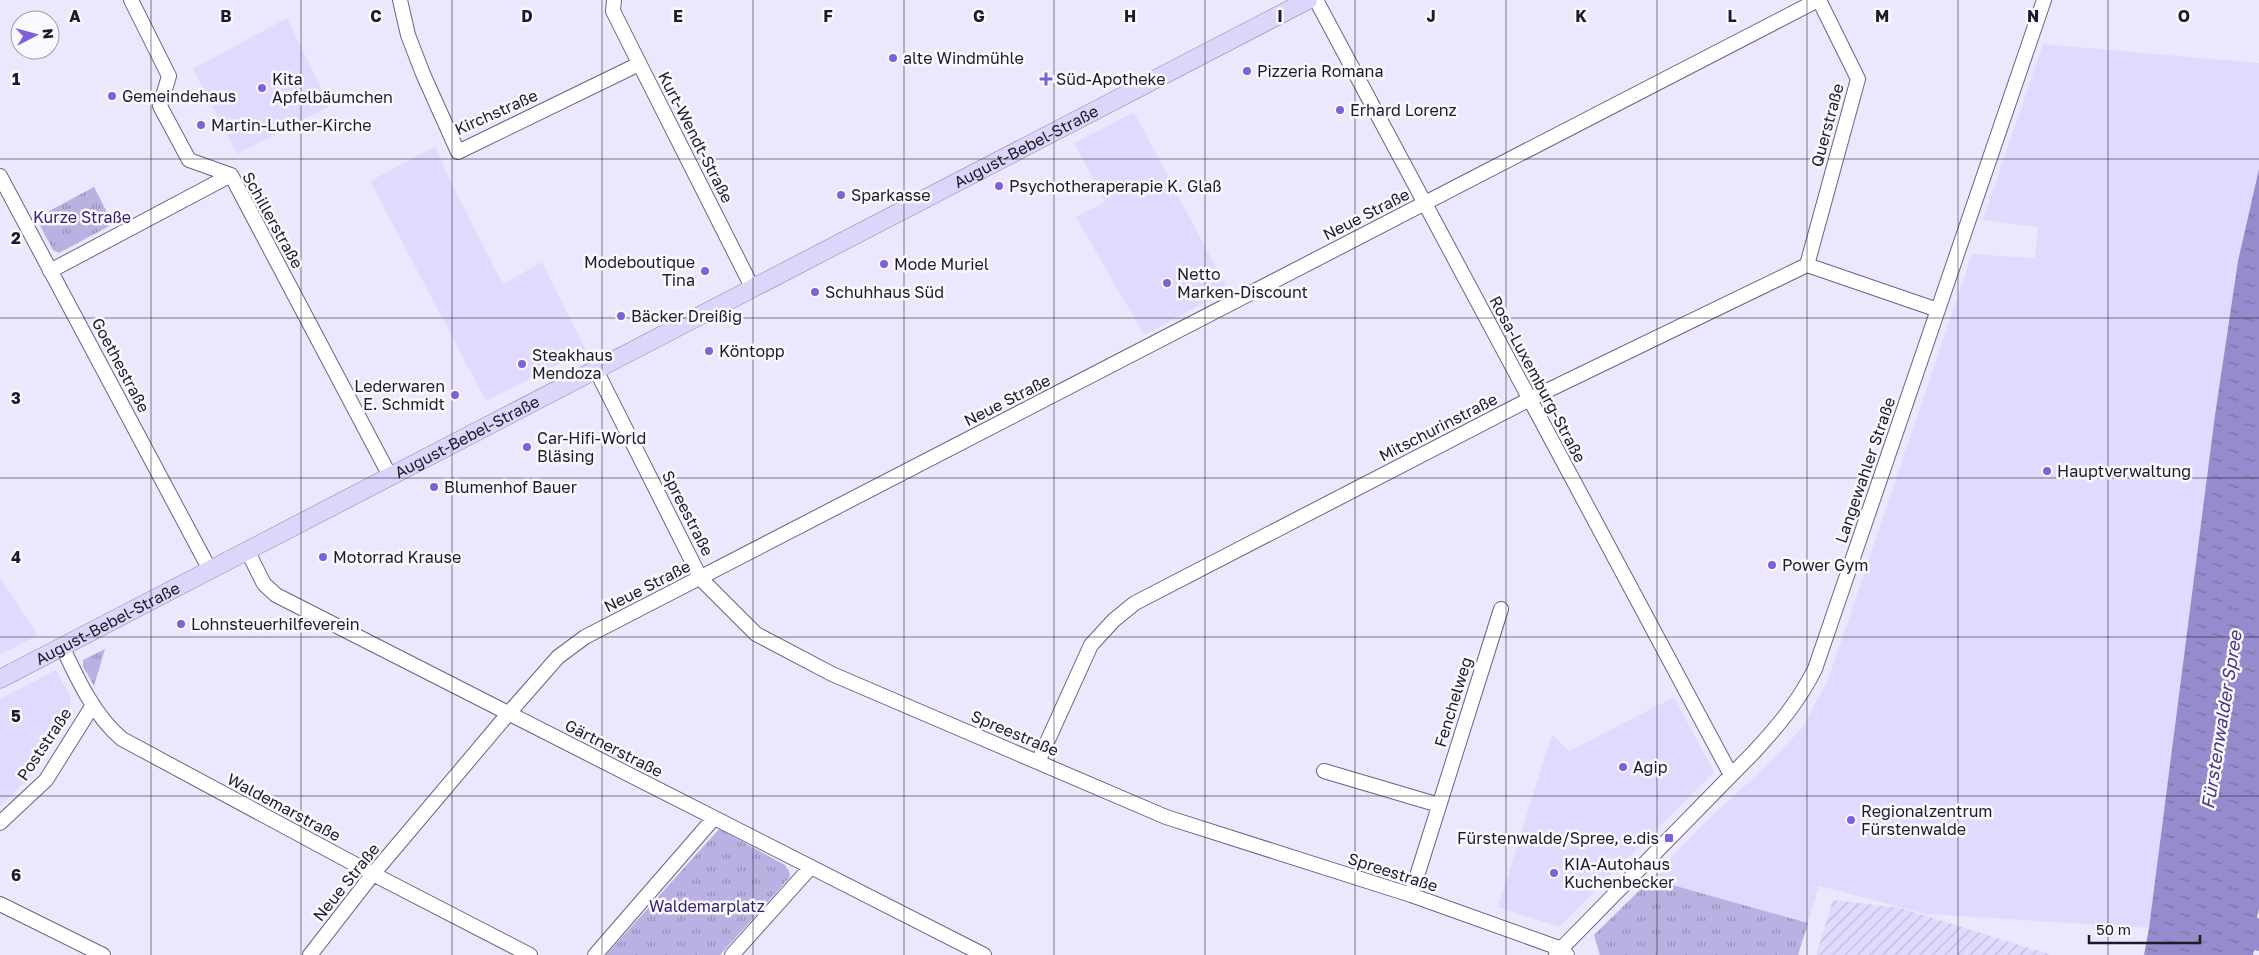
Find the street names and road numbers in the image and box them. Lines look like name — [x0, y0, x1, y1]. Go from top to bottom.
street label: Kurt-Wendt-Straße — [654, 68, 738, 206]
street label: Querstraße — [1806, 81, 1848, 169]
street label: Kirchstraße — [451, 85, 541, 139]
street label: August-Bebel-Straße — [950, 101, 1102, 192]
street label: Schillerstraße — [238, 168, 308, 272]
street label: Neue Straße — [1319, 184, 1413, 244]
street label: Rosa-Luxemburg-Straße — [1486, 292, 1590, 466]
street label: Goethestraße — [88, 314, 154, 416]
street label: Neue Straße — [960, 370, 1054, 430]
street label: Mitschurinstraße — [1375, 389, 1501, 465]
street label: August-Bebel-Straße — [391, 391, 542, 482]
street label: Langewahler Straße — [1831, 394, 1899, 546]
street label: Spreestraße — [658, 467, 718, 559]
street label: Neue Straße — [600, 556, 694, 616]
street label: August-Bebel-Straße — [32, 578, 183, 669]
street label: Fenchelweg — [1430, 655, 1476, 749]
street label: Poststraße — [12, 704, 76, 784]
street label: Spreestraße — [968, 706, 1062, 760]
street label: Gärtnerstraße — [562, 715, 666, 781]
street label: Waldemarstraße — [224, 769, 344, 845]
street label: Neue Straße — [309, 839, 383, 925]
street label: Spreestraße — [1346, 848, 1440, 896]

